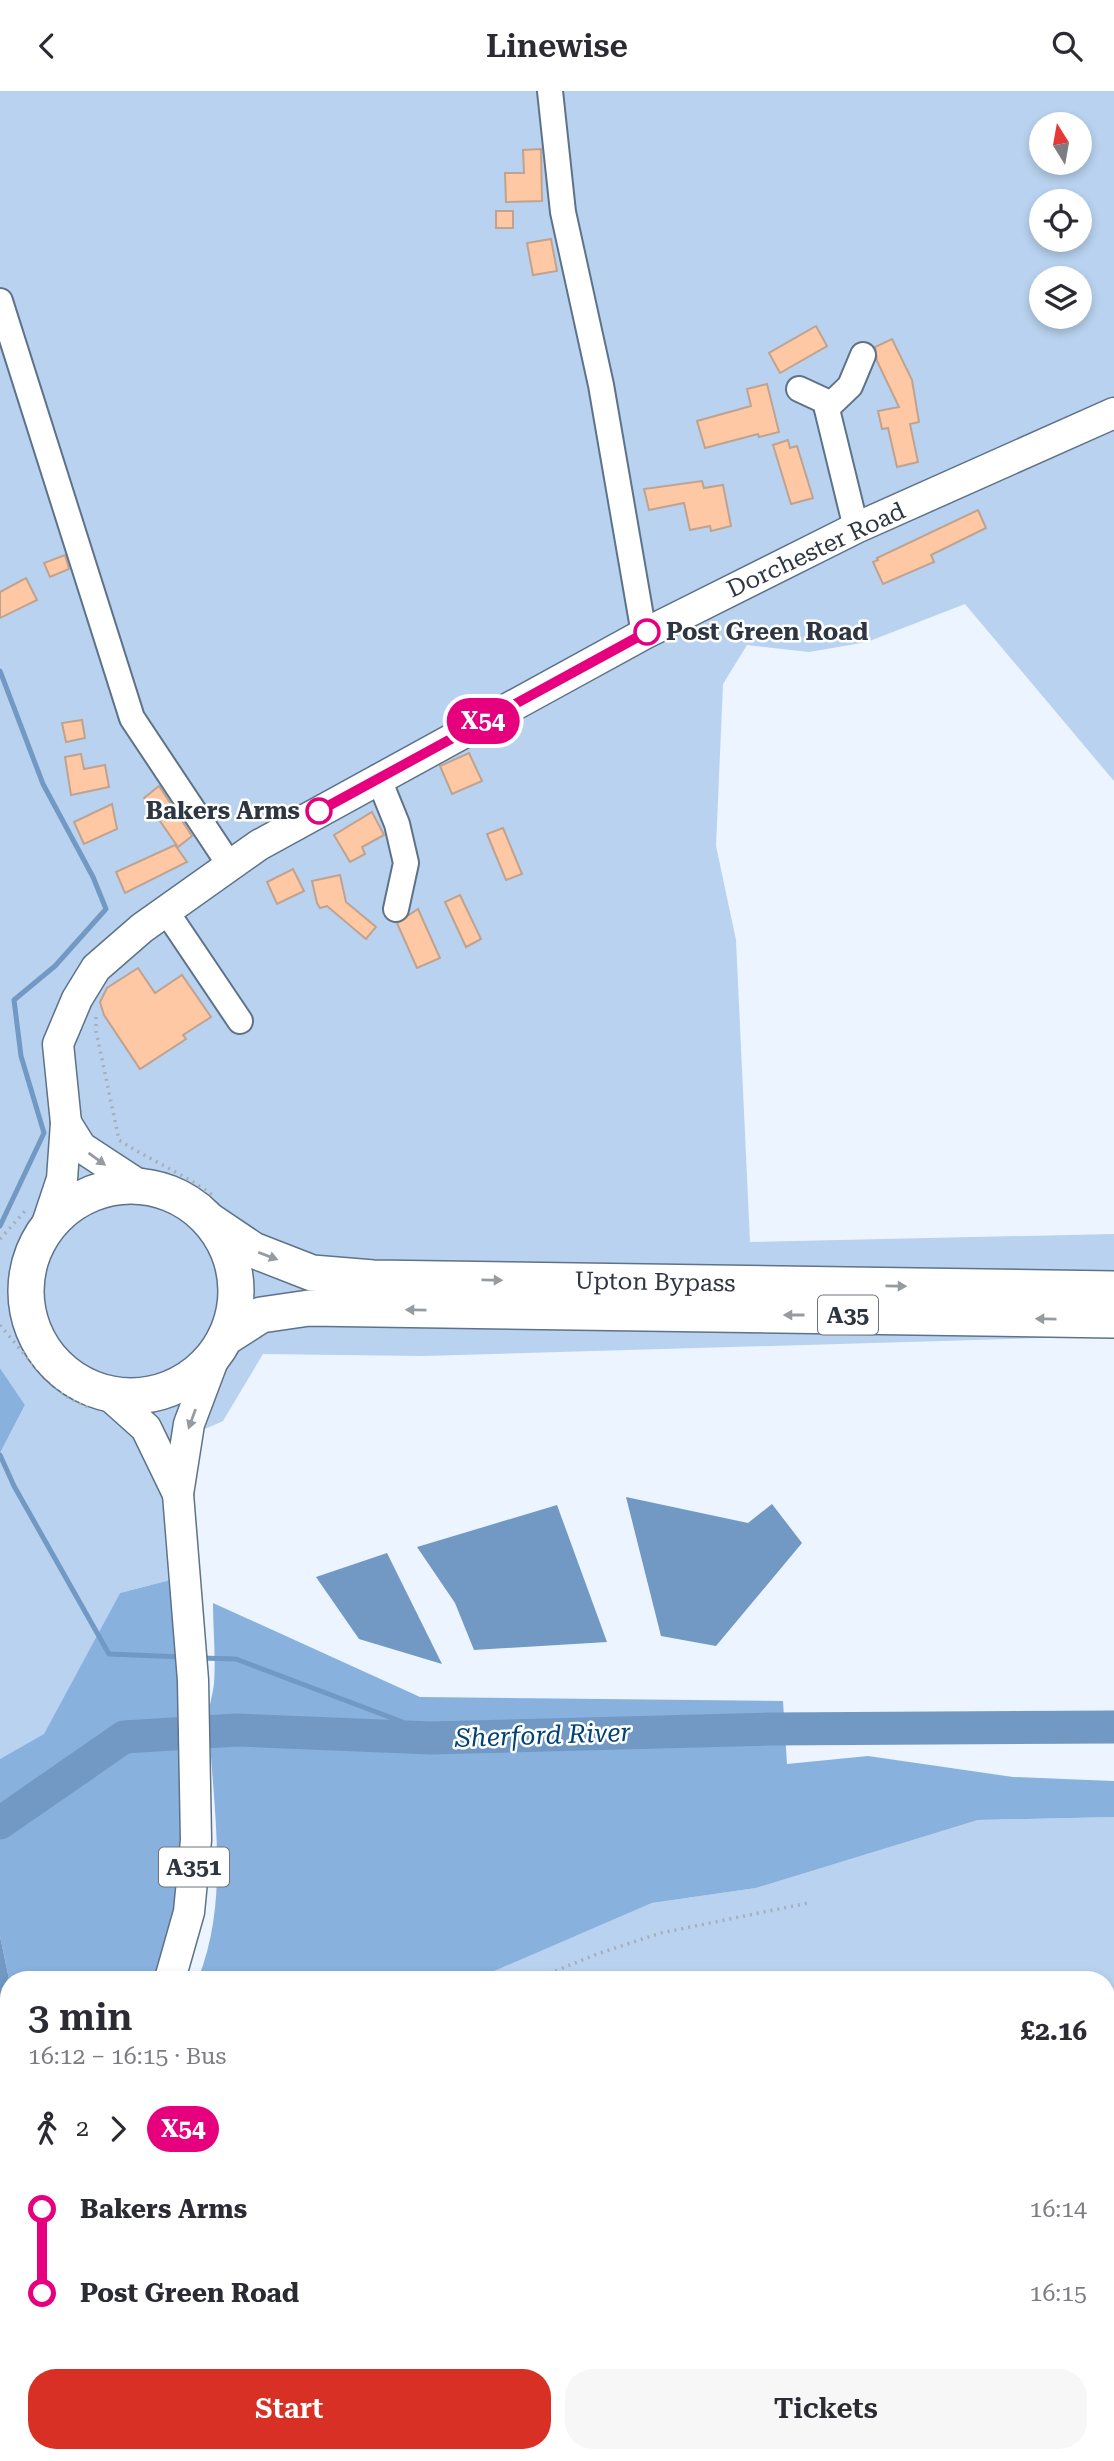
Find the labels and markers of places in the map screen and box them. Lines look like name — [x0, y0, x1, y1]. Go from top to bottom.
place label: Post Green Road — [666, 618, 868, 646]
marker: Post Green Road — [634, 619, 660, 645]
place label: Bakers Arms — [146, 797, 300, 825]
marker: Bakers Arms — [306, 798, 332, 824]

